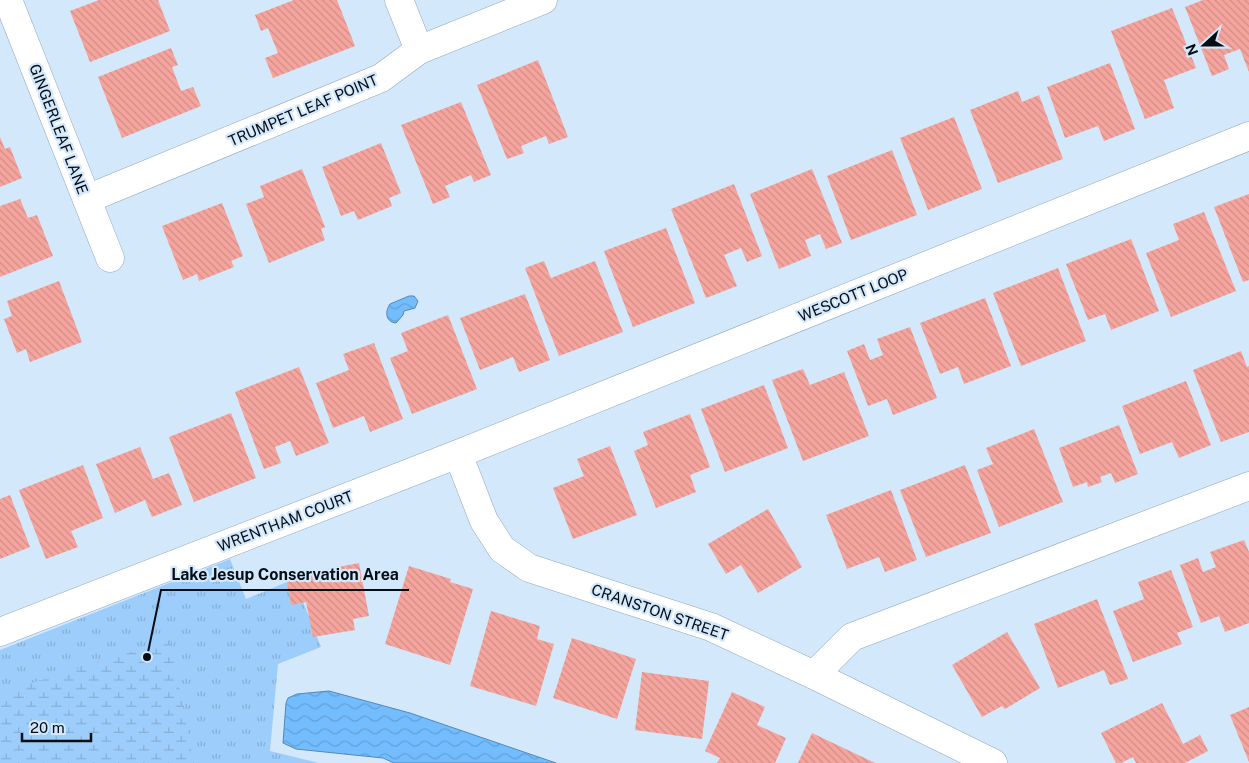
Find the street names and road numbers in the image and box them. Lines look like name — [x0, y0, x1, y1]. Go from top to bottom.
street label: GINGERLEAF LANE — [26, 61, 92, 197]
street label: TRUMPET LEAF POINT — [226, 71, 380, 149]
street label: WESCOTT LOOP — [796, 265, 911, 325]
street label: WRENTHAM COURT — [215, 487, 355, 555]
street label: CRANSTON STREET — [589, 581, 731, 643]

